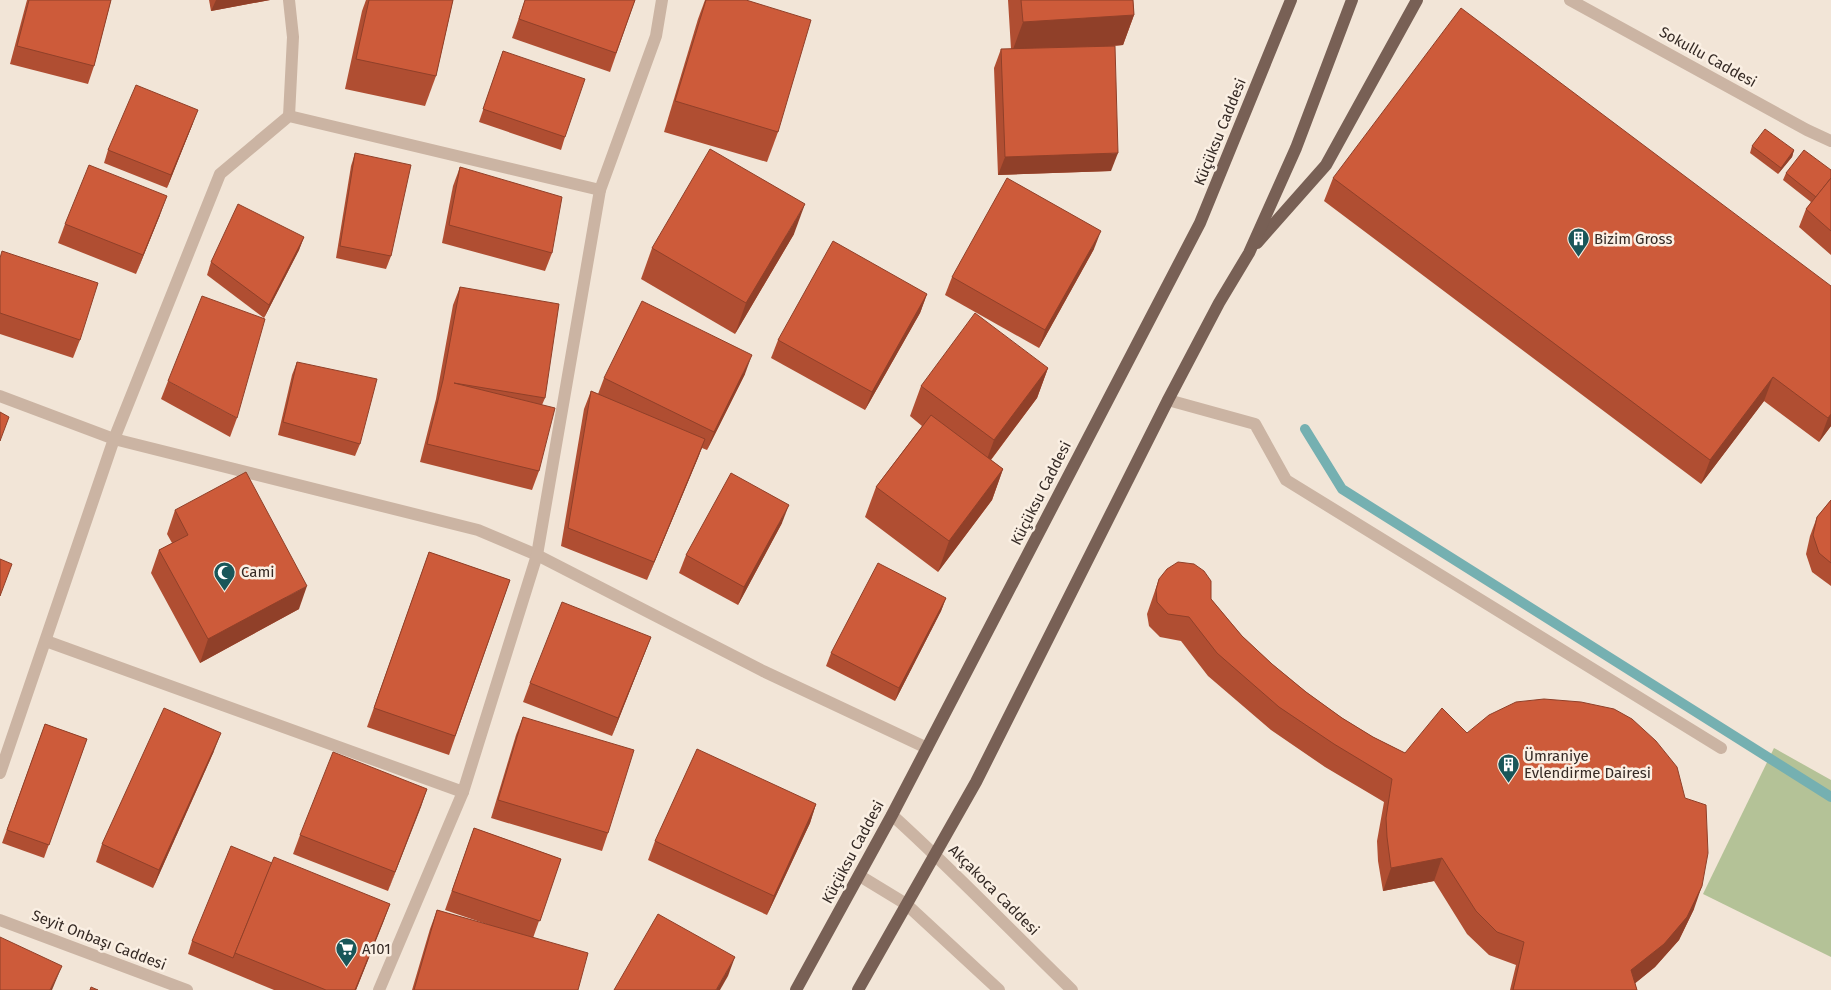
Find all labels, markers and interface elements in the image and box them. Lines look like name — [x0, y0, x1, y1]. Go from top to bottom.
street label: Sokullu Caddesi — [1656, 23, 1760, 91]
street label: Küçüksu Caddesi — [1190, 76, 1250, 188]
building icon: Bizim Gross — [1566, 227, 1590, 258]
place label: Bizim Gross — [1594, 230, 1672, 248]
street label: Küçüksu Caddesi — [1007, 438, 1075, 548]
mosque icon: Cami — [213, 560, 237, 591]
place label: Cami — [241, 563, 275, 581]
place label: Ümraniye Evlendirme Dairesi — [1524, 747, 1651, 782]
building icon: Ümraniye Evlendirme Dairesi — [1496, 753, 1520, 784]
street label: Küçüksu Caddesi — [818, 797, 888, 907]
street label: Akçakoca Caddesi — [945, 841, 1043, 939]
street label: Seyit Onbaşı Caddesi — [29, 906, 169, 974]
supermarket icon: A101 — [334, 937, 358, 968]
place label: A101 — [362, 940, 391, 958]

